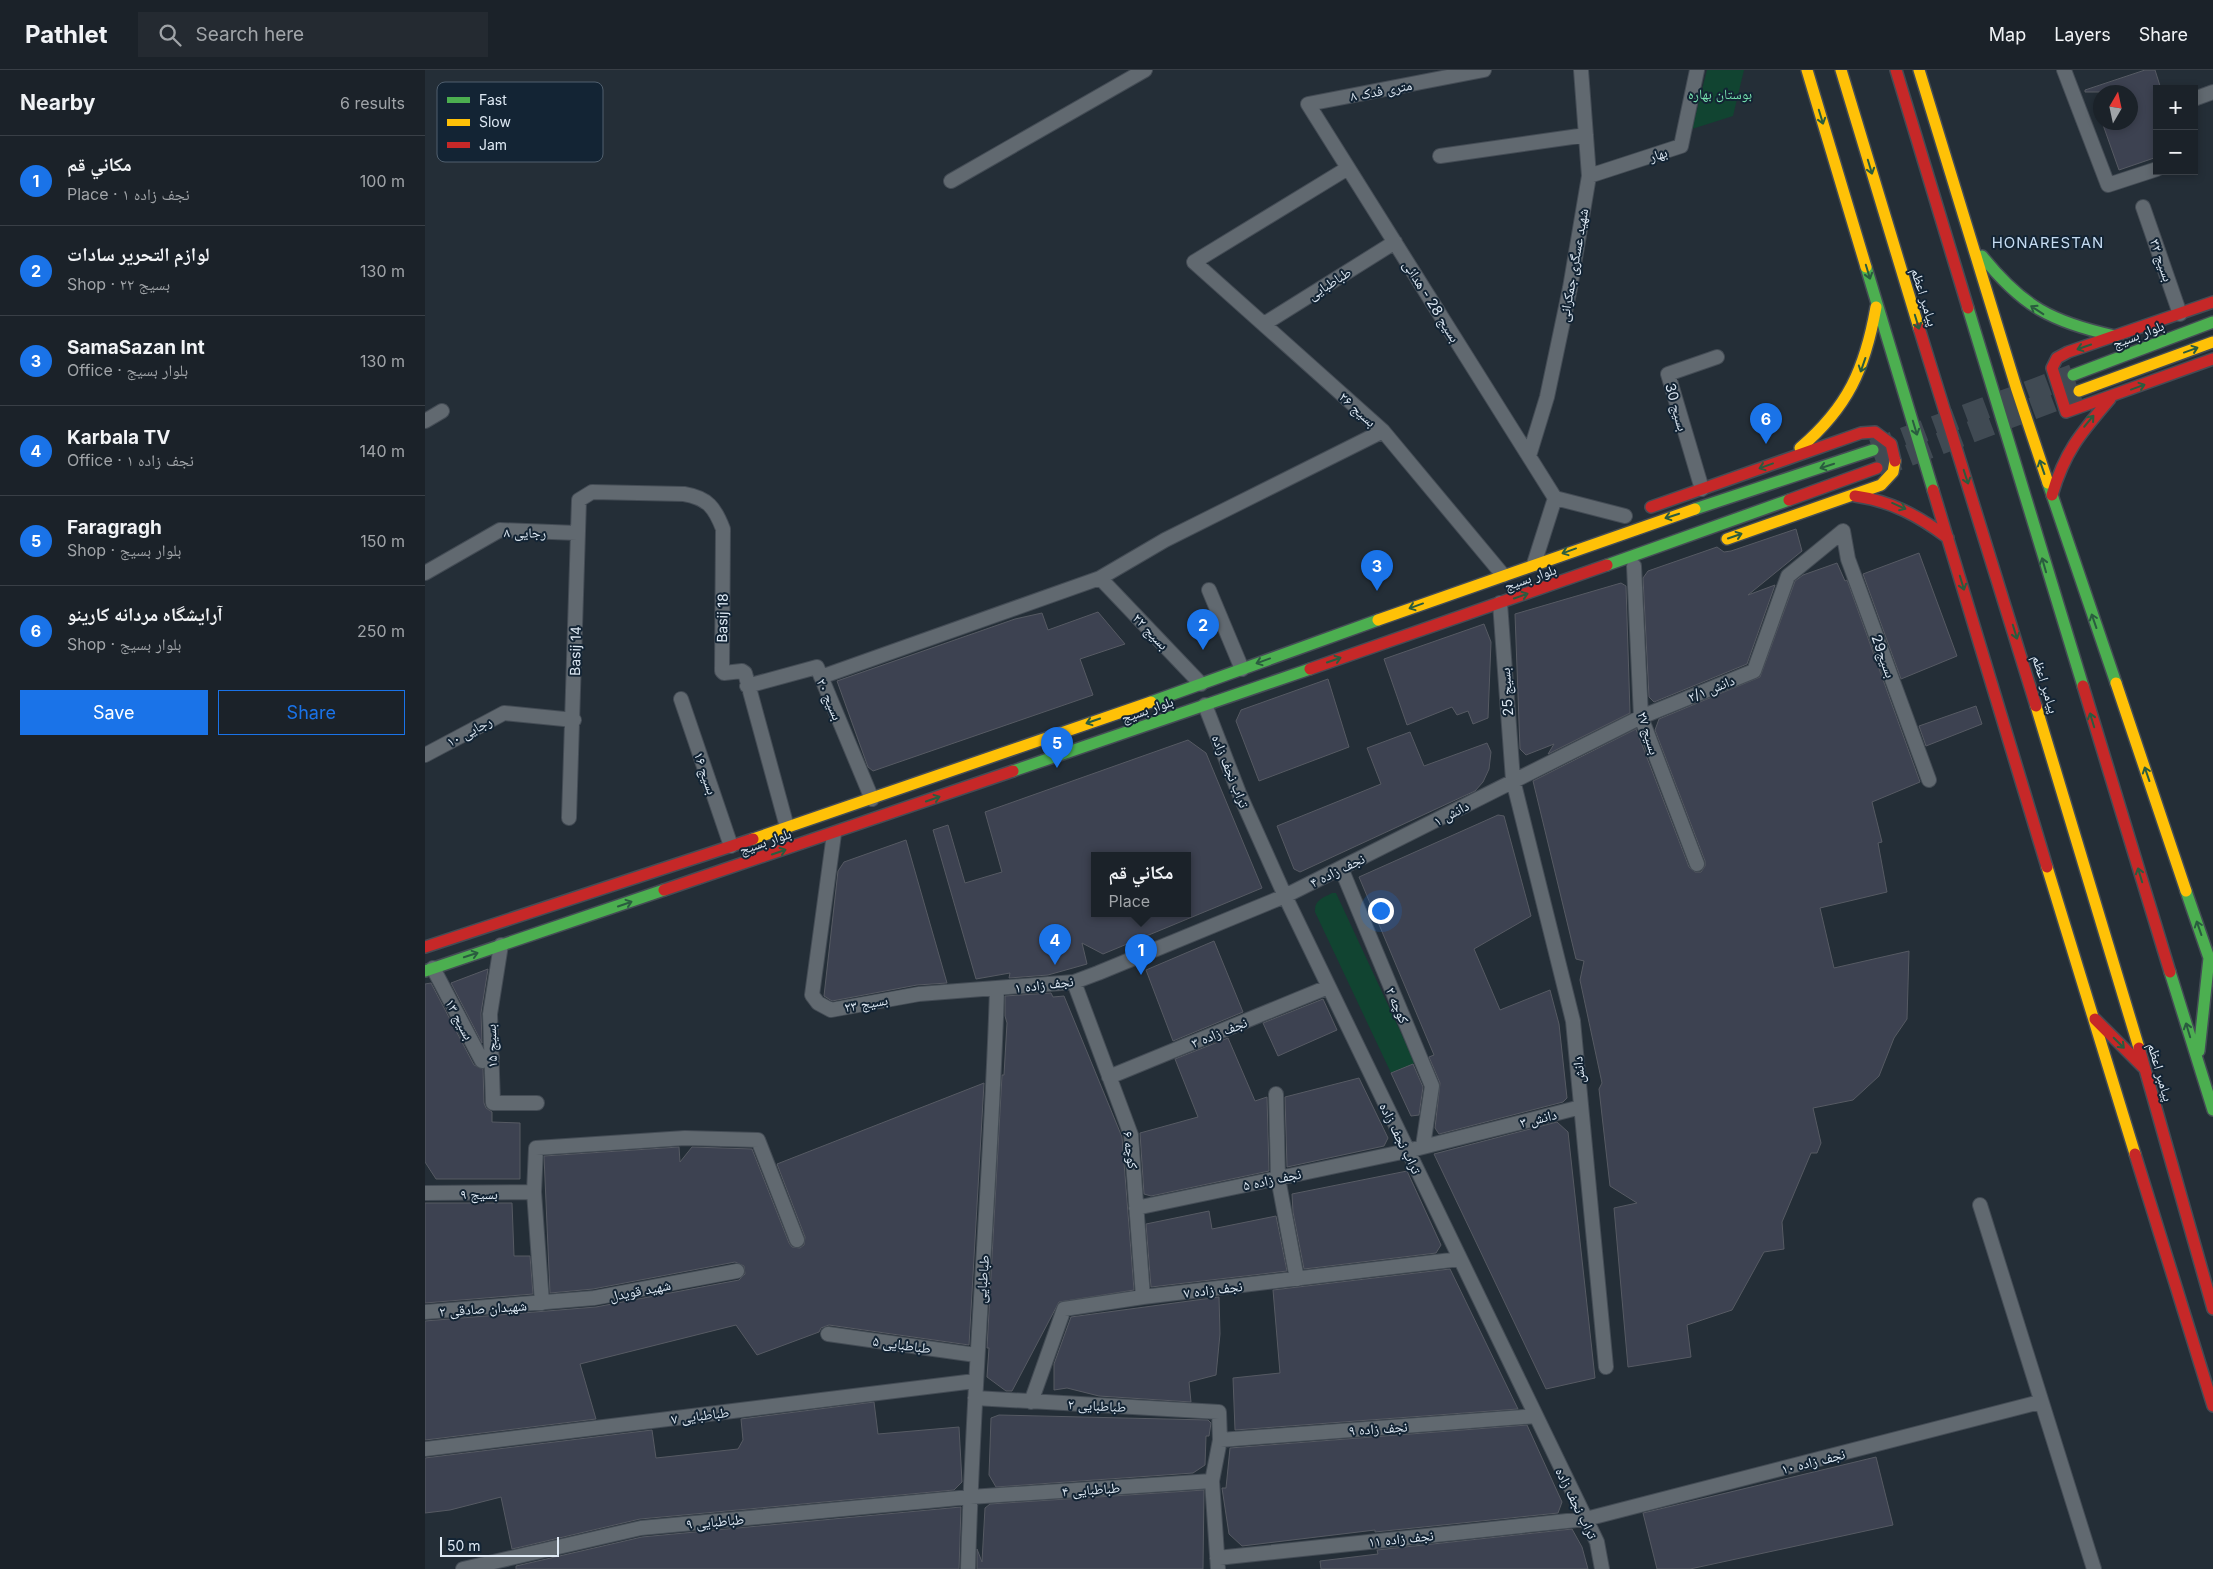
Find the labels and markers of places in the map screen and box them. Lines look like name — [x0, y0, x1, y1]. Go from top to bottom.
pin: 6 — [1750, 403, 1782, 444]
pin: 3 — [1361, 550, 1393, 591]
pin: 2 — [1187, 609, 1219, 650]
pin: 5 — [1041, 727, 1073, 768]
pin: 4 — [1039, 924, 1071, 965]
pin: 1 — [1125, 934, 1157, 975]

